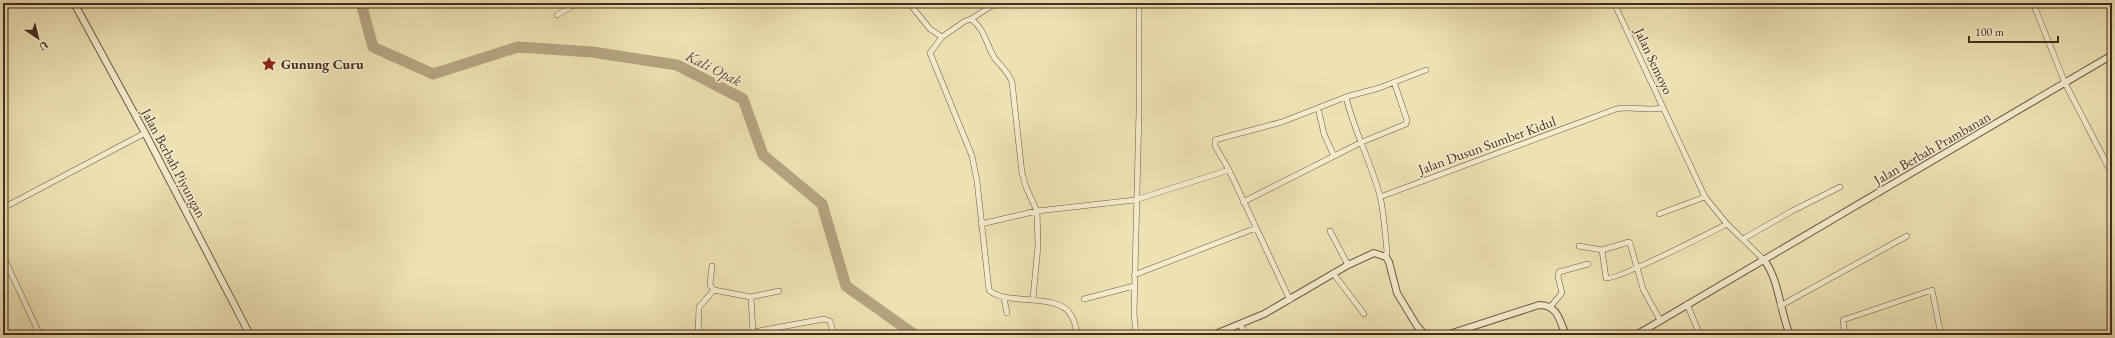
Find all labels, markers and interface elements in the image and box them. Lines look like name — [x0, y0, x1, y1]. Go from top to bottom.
north arrow — [18, 18, 58, 58]
scale bar — [1969, 18, 2058, 44]
street label: Jalan Semoyo — [1630, 24, 1677, 97]
text: 100 m — [1975, 24, 2005, 40]
text: U — [36, 38, 51, 55]
water label: Kali Opak — [682, 45, 745, 90]
place icon: Gunung Curu — [260, 55, 278, 73]
place label: Gunung Curu — [281, 55, 364, 73]
street label: Jalan Berbah Piyungan — [137, 104, 211, 221]
street label: Jalan Berbah Prambanan — [1869, 107, 1994, 189]
street label: Jalan Dusun Sumber Kidul — [1415, 111, 1559, 179]

